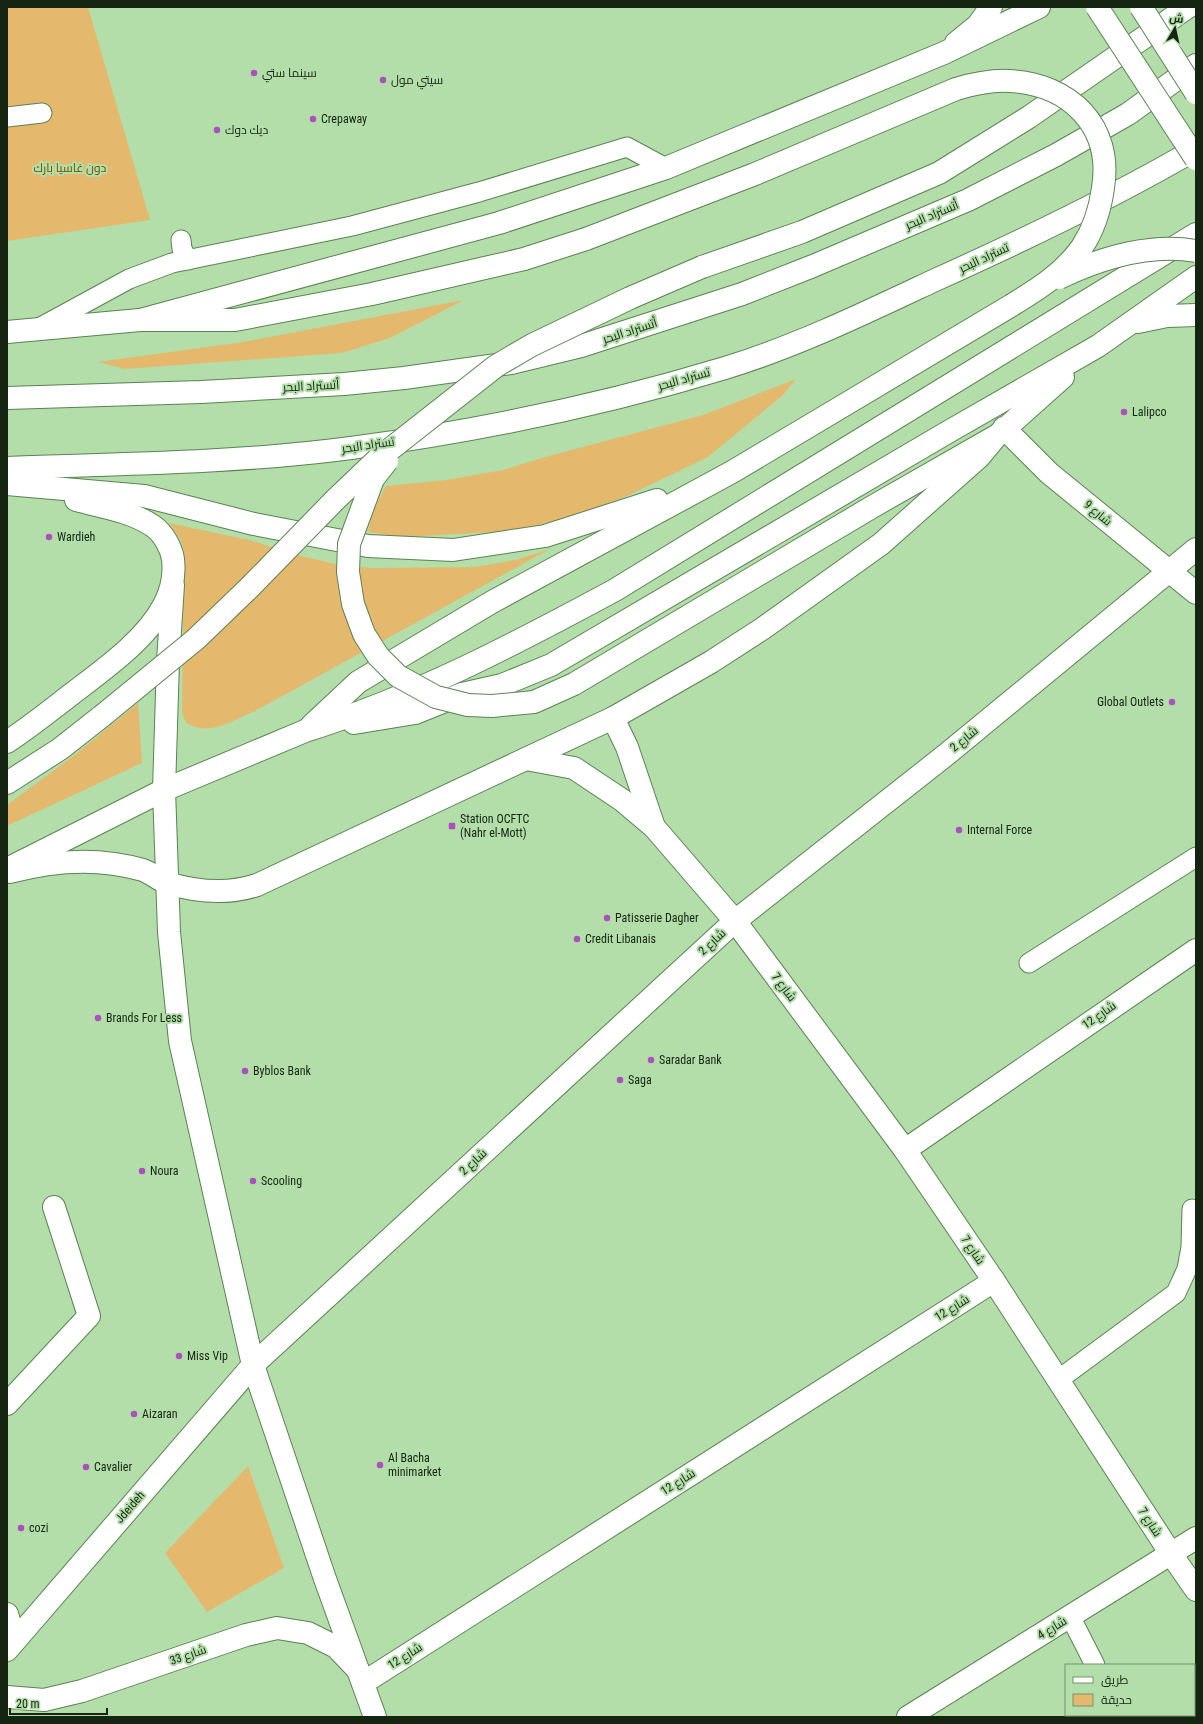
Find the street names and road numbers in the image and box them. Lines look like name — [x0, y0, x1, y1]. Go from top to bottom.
street label: أتستراد البحر — [902, 197, 961, 233]
street label: تستراد البحر — [956, 240, 1012, 276]
street label: أتستراد البحر — [600, 315, 659, 347]
street label: تستراد البحر — [655, 365, 712, 393]
street label: أتستراد البحر — [281, 377, 340, 395]
street label: تستراد البحر — [340, 434, 396, 456]
street label: شارع 9 — [1081, 497, 1115, 529]
street label: شارع 2 — [947, 723, 981, 755]
street label: شارع 2 — [696, 926, 729, 959]
street label: شارع 7 — [768, 970, 799, 1005]
street label: شارع 12 — [1079, 998, 1119, 1032]
street label: شارع 2 — [457, 1146, 490, 1179]
street label: شارع 7 — [957, 1233, 988, 1268]
street label: شارع 12 — [932, 1292, 972, 1325]
street label: شارع 12 — [658, 1466, 698, 1499]
street label: Jdeideh — [112, 1488, 148, 1526]
street label: شارع 7 — [1135, 1505, 1165, 1540]
street label: شارع 4 — [1035, 1614, 1070, 1643]
street label: شارع 12 — [385, 1640, 425, 1673]
street label: شارع 33 — [168, 1642, 209, 1669]

